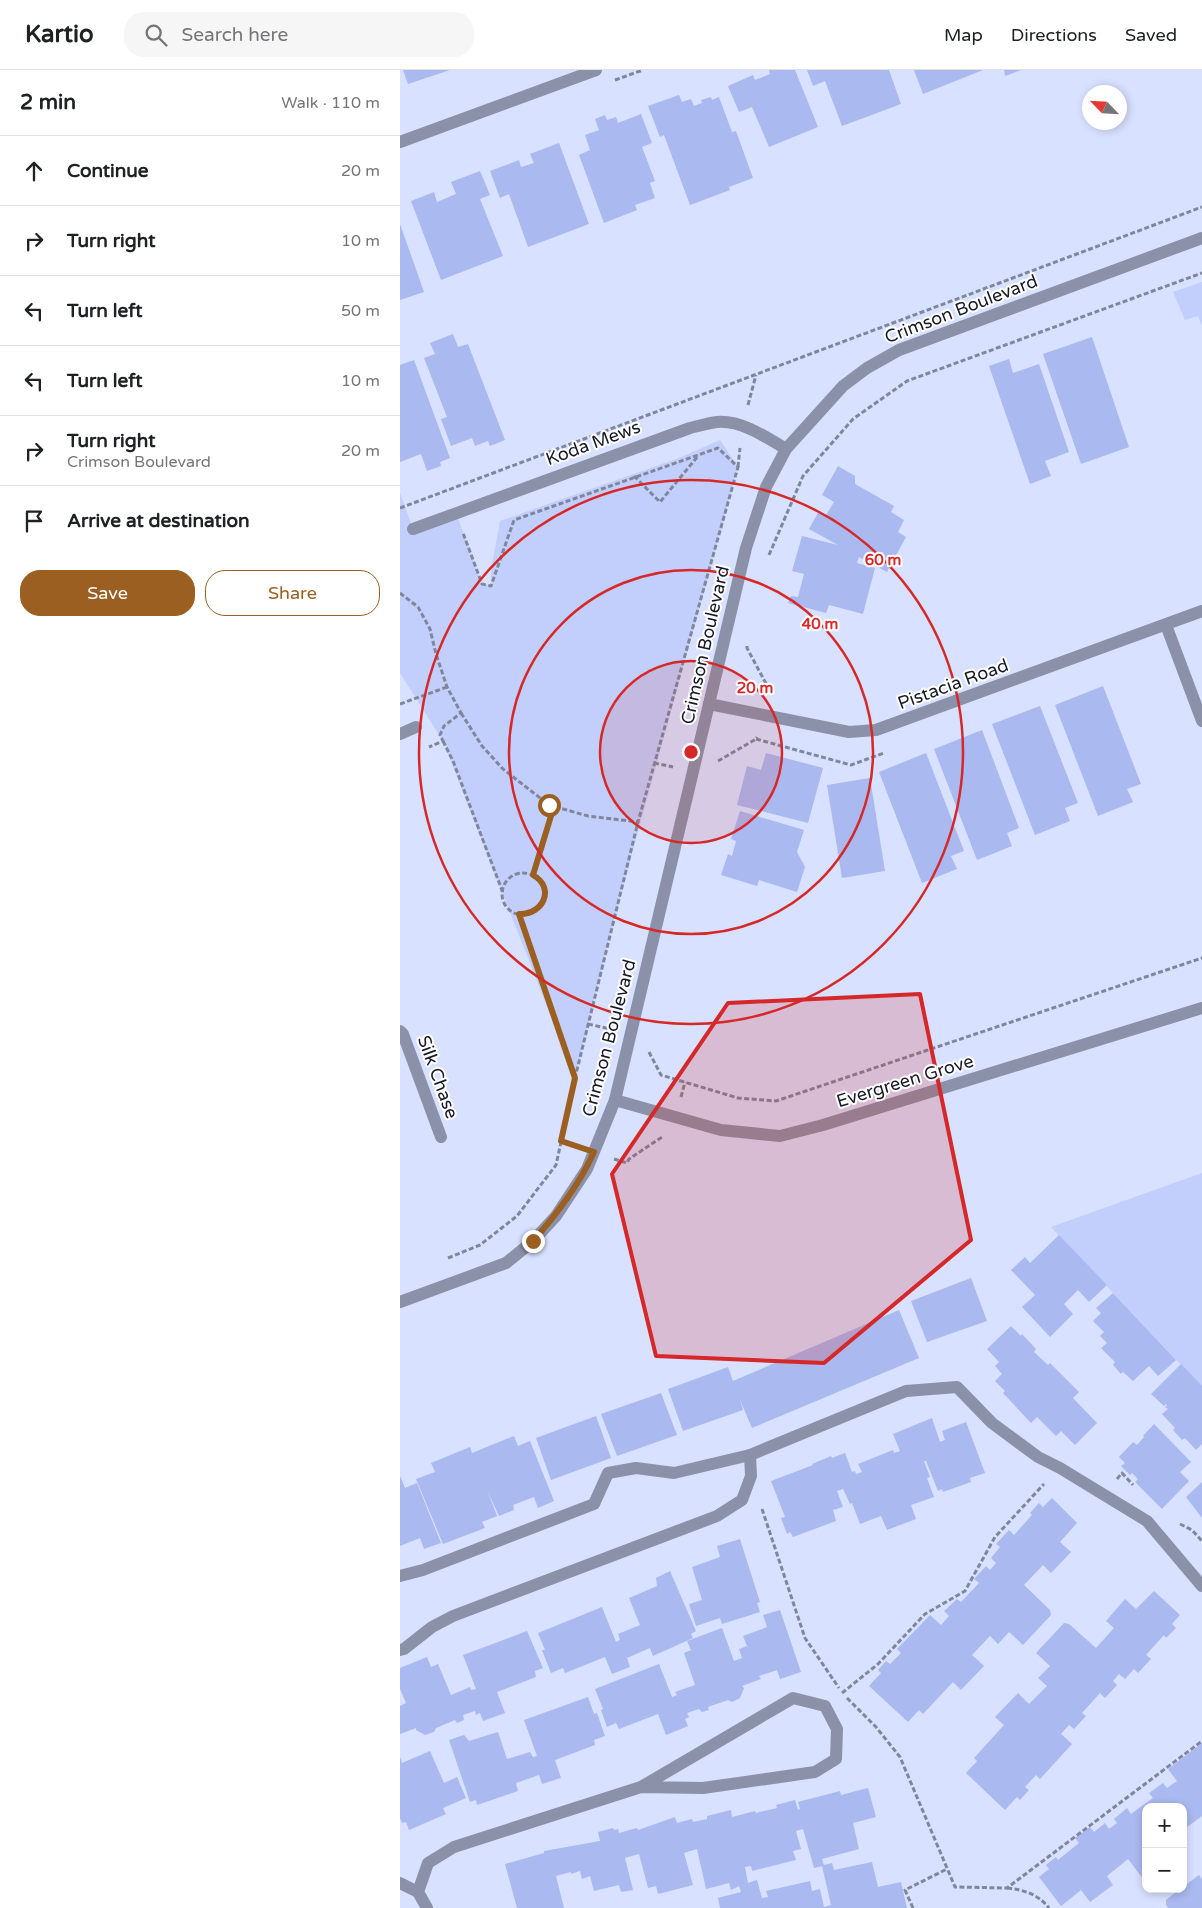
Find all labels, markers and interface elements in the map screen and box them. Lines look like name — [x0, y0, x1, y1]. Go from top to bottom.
search box — [124, 12, 474, 57]
text: Kartio — [25, 20, 94, 49]
icon: search — [142, 21, 170, 49]
text: Search here — [182, 24, 288, 46]
text: Map — [944, 24, 983, 46]
text: Directions — [1011, 24, 1097, 46]
text: Saved — [1125, 24, 1177, 46]
north arrow — [1082, 85, 1127, 130]
text: 2 min — [20, 90, 76, 115]
text: Walk · 110 m — [281, 93, 380, 113]
icon: ahead — [20, 157, 48, 185]
text: Continue — [67, 160, 149, 182]
text: 20 m — [341, 161, 380, 181]
icon: right — [20, 227, 48, 255]
text: Turn right — [67, 230, 155, 252]
text: 10 m — [341, 231, 380, 251]
street label: Crimson Boulevard — [881, 270, 1041, 348]
icon: left — [20, 297, 48, 325]
text: Turn left — [67, 300, 143, 322]
text: 50 m — [341, 301, 380, 321]
icon: left — [20, 367, 48, 395]
text: Turn left — [67, 370, 143, 392]
text: 10 m — [341, 371, 380, 391]
street label: Koda Mews — [543, 416, 643, 470]
text: Turn right — [67, 430, 155, 452]
icon: right — [20, 437, 48, 465]
text: 20 m — [341, 441, 380, 461]
text: Crimson Boulevard — [67, 452, 211, 472]
icon: arrive — [20, 507, 48, 535]
text: Arrive at destination — [67, 510, 250, 532]
text: 60 m — [865, 551, 901, 569]
street label: Crimson Boulevard — [676, 564, 734, 726]
button: Save — [20, 570, 195, 616]
button: Share — [205, 570, 380, 616]
text: 40 m — [802, 615, 838, 633]
street label: Pistacia Road — [895, 654, 1011, 714]
text: 20 m — [737, 679, 773, 697]
centre of rings — [682, 743, 700, 761]
route start — [538, 794, 561, 817]
street label: Crimson Boulevard — [577, 957, 641, 1119]
street label: Silk Chase — [413, 1032, 463, 1122]
street label: Evergreen Grove — [834, 1050, 976, 1112]
route end — [522, 1230, 545, 1253]
map controls — [1142, 1803, 1187, 1893]
button: + — [1142, 1803, 1187, 1848]
button: − — [1142, 1848, 1187, 1893]

